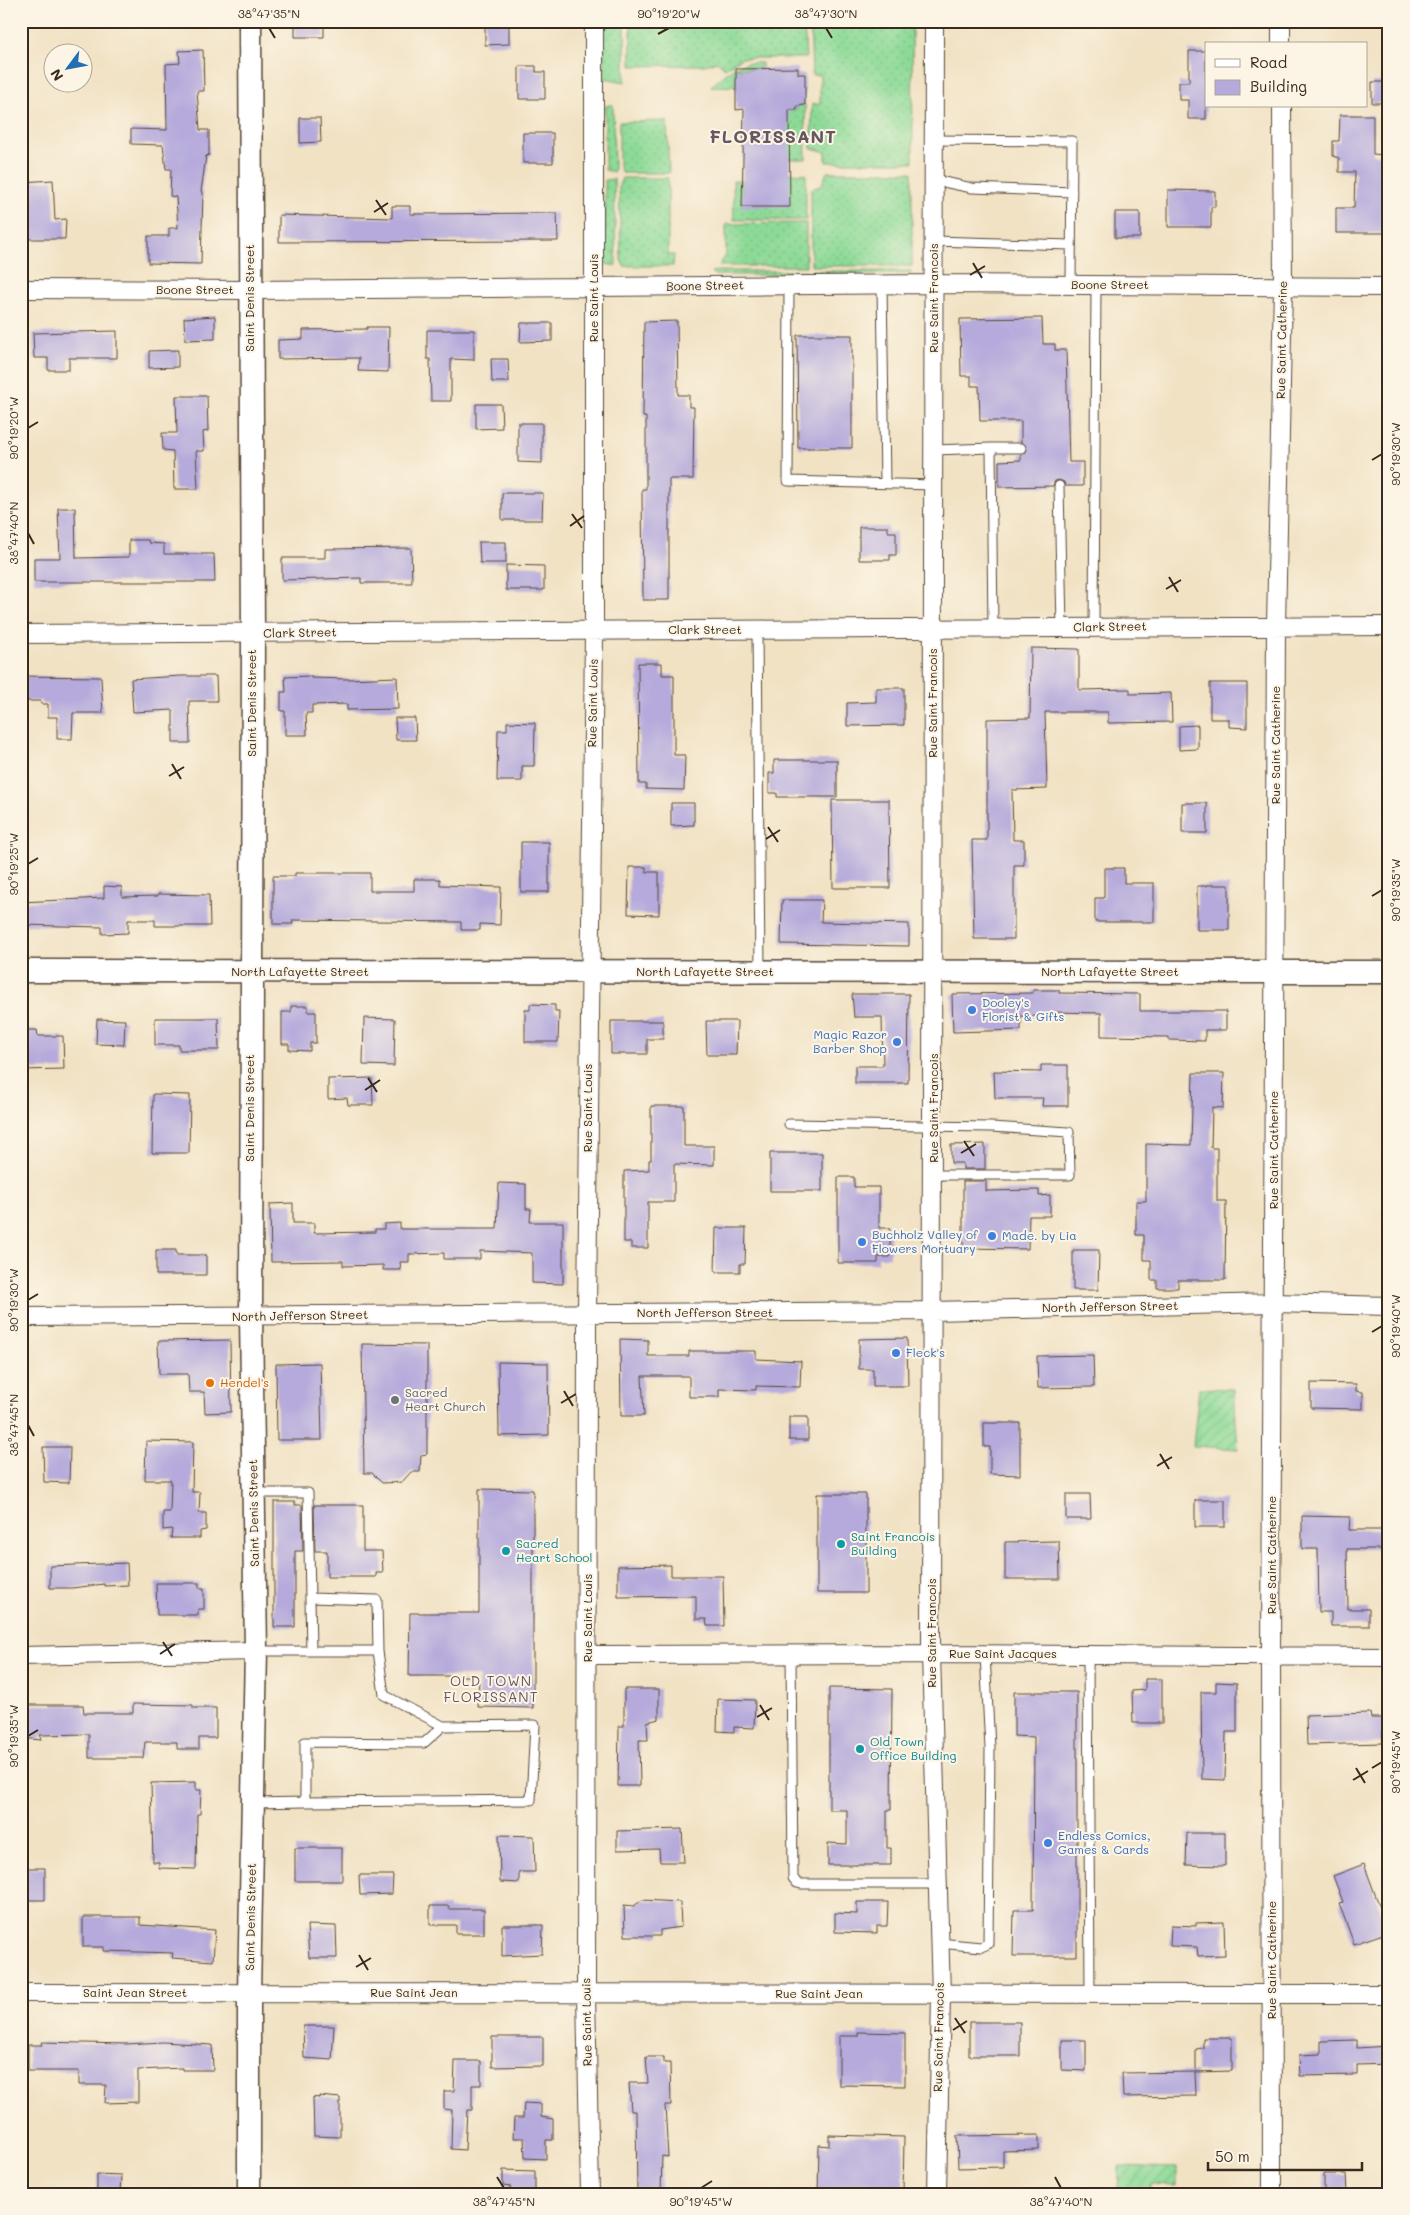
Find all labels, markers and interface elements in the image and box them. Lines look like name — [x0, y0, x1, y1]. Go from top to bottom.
text: 38°47'35"N — [238, 5, 300, 21]
text: 90°19'20"W — [637, 5, 701, 21]
text: 38°47'30"N — [795, 5, 857, 21]
north arrow — [42, 42, 92, 92]
legend — [1205, 42, 1368, 108]
text: Road — [1250, 52, 1287, 72]
text: N — [46, 66, 67, 85]
text: Building — [1250, 76, 1307, 96]
district label: FLORISSANT — [709, 124, 837, 148]
street label: Rue Saint Francois — [925, 243, 941, 353]
street label: Saint Denis Street — [241, 244, 257, 352]
street label: Rue Saint Louis — [585, 253, 601, 342]
street label: Boone Street — [666, 276, 744, 294]
street label: Boone Street — [1071, 276, 1149, 292]
street label: Boone Street — [156, 281, 234, 297]
street label: Rue Saint Catherine — [1272, 281, 1290, 399]
text: 90°19'20"W — [5, 396, 21, 460]
text: 90°19'30"W — [1387, 422, 1403, 486]
text: 38°47'40"N — [5, 502, 21, 564]
street label: Clark Street — [1073, 617, 1147, 635]
street label: Clark Street — [668, 621, 742, 637]
street label: Clark Street — [263, 623, 337, 641]
street label: Rue Saint Francois — [924, 648, 940, 758]
street label: Saint Denis Street — [243, 649, 259, 757]
street label: Rue Saint Louis — [583, 658, 601, 747]
street label: Rue Saint Catherine — [1267, 686, 1283, 804]
text: 90°19'25"W — [5, 833, 21, 895]
text: 90°19'35"W — [1387, 858, 1403, 922]
street label: North Lafayette Street — [231, 963, 369, 979]
street label: North Lafayette Street — [636, 963, 774, 979]
street label: North Lafayette Street — [1041, 963, 1179, 979]
place label: Dooley's Florist & Gifts — [982, 994, 1065, 1024]
marker: Dooley's Florist & Gifts — [966, 1004, 978, 1016]
place label: Magic Razor Barber Shop — [813, 1026, 887, 1056]
marker: Magic Razor Barber Shop — [891, 1036, 903, 1048]
street label: Rue Saint Francois — [925, 1053, 941, 1163]
street label: Saint Denis Street — [241, 1054, 257, 1162]
street label: Rue Saint Louis — [579, 1063, 595, 1152]
street label: Rue Saint Catherine — [1265, 1091, 1281, 1209]
place label: Buchholz Valley of Flowers Mortuary — [872, 1226, 978, 1256]
place label: Made. by Lia — [1002, 1227, 1077, 1243]
marker: Made. by Lia — [986, 1230, 998, 1242]
marker: Buchholz Valley of Flowers Mortuary — [856, 1236, 868, 1248]
text: 90°19'30"W — [5, 1268, 21, 1332]
text: 90°19'40"W — [1387, 1294, 1403, 1358]
street label: North Jefferson Street — [1042, 1297, 1178, 1315]
street label: North Jefferson Street — [637, 1304, 773, 1320]
street label: North Jefferson Street — [232, 1306, 368, 1324]
place label: Fleck's — [906, 1344, 945, 1360]
marker: Fleck's — [890, 1347, 902, 1359]
place label: Hendel's — [220, 1374, 269, 1390]
marker: Hendel's — [204, 1377, 216, 1389]
place label: Sacred Heart Church — [405, 1384, 486, 1414]
text: 38°47'45"N — [5, 1394, 21, 1456]
marker: Sacred Heart Church — [389, 1394, 401, 1406]
street label: Saint Denis Street — [244, 1459, 262, 1567]
street label: Rue Saint Catherine — [1263, 1496, 1279, 1614]
place label: Saint Francois Building — [851, 1528, 935, 1558]
place label: Sacred Heart School — [516, 1535, 592, 1565]
marker: Saint Francois Building — [835, 1538, 847, 1550]
marker: Sacred Heart School — [500, 1545, 512, 1557]
street label: Rue Saint Louis — [579, 1573, 595, 1662]
street label: Rue Saint Francois — [923, 1578, 939, 1688]
street label: Rue Saint Jacques — [949, 1645, 1057, 1661]
district label: OLD TOWN FLORISSANT — [444, 1671, 538, 1706]
text: 90°19'35"W — [5, 1704, 21, 1768]
text: 90°19'45"W — [1387, 1730, 1403, 1794]
place label: Old Town Office Building — [870, 1733, 956, 1763]
marker: Old Town Office Building — [854, 1743, 866, 1755]
place label: Endless Comics, Games & Cards — [1058, 1827, 1151, 1857]
marker: Endless Comics, Games & Cards — [1042, 1837, 1054, 1849]
street label: Saint Denis Street — [241, 1863, 259, 1971]
street label: Rue Saint Catherine — [1263, 1901, 1279, 2019]
street label: Rue Saint Louis — [577, 1977, 595, 2067]
street label: Rue Saint Francois — [929, 1982, 947, 2092]
street label: Saint Jean Street — [83, 1984, 187, 2000]
street label: Rue Saint Jean — [370, 1984, 458, 2000]
street label: Rue Saint Jean — [775, 1985, 863, 2001]
scale bar — [1208, 2140, 1361, 2172]
text: 50 m — [1215, 2146, 1250, 2166]
text: 38°47'45"N — [473, 2193, 535, 2209]
text: 90°19'45"W — [669, 2193, 733, 2209]
text: 38°47'40"N — [1030, 2193, 1092, 2209]

